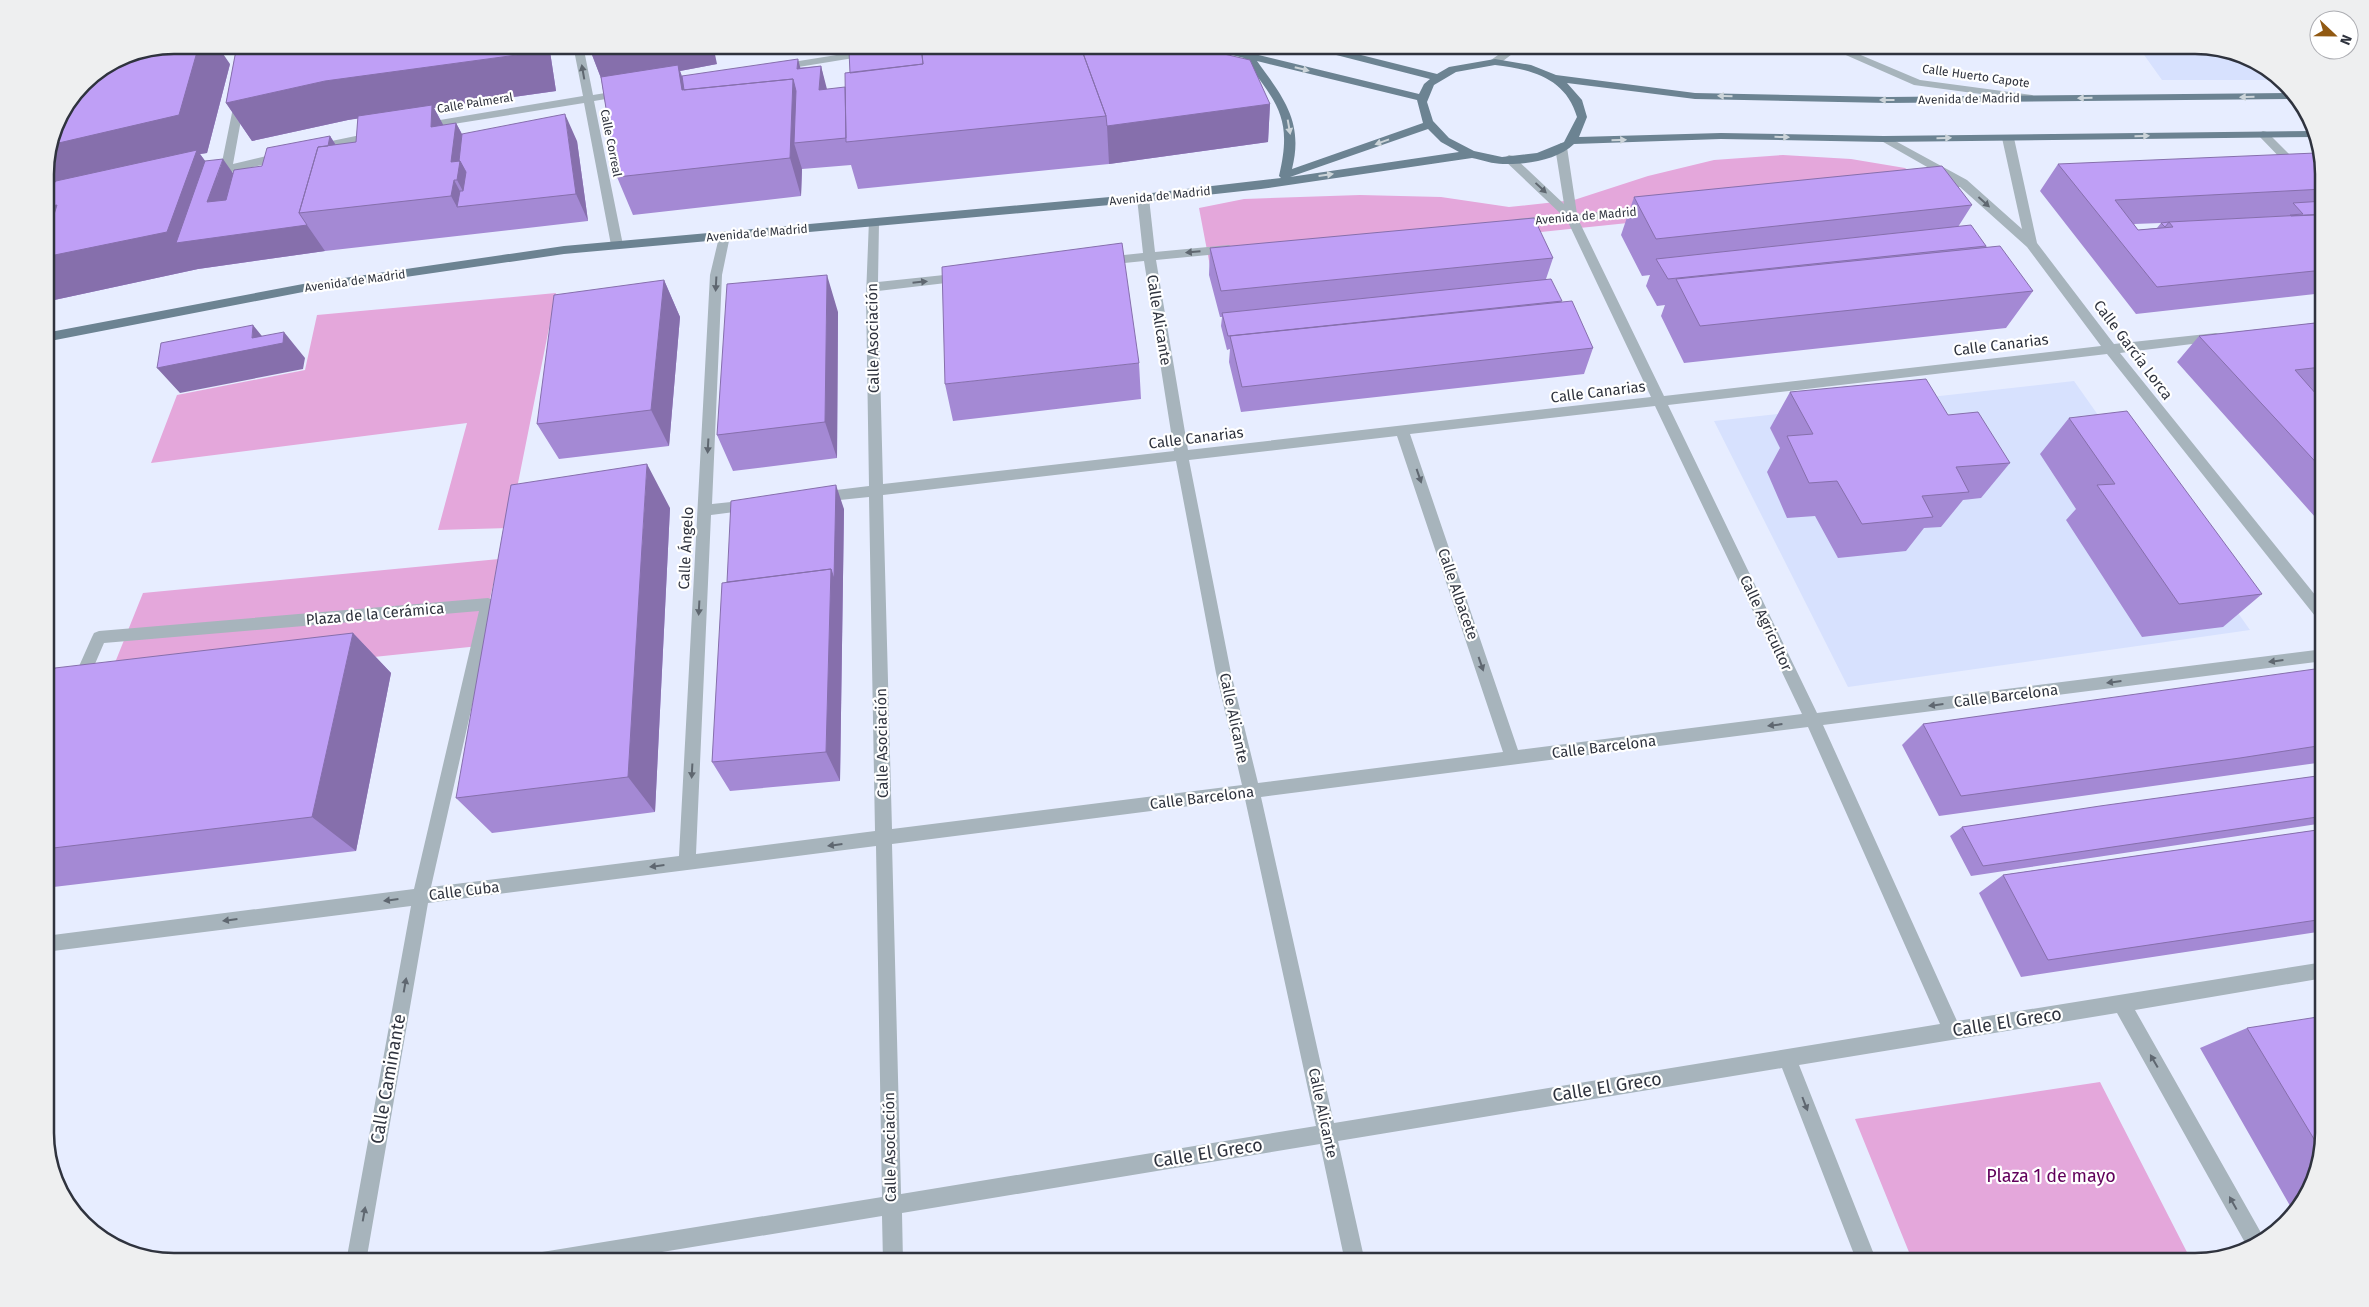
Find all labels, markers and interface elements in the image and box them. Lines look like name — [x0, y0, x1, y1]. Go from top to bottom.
north arrow — [2309, 10, 2359, 60]
text: N — [2336, 32, 2355, 47]
street label: Calle Huerto Capote — [1921, 62, 2031, 90]
one-way arrow — [579, 64, 587, 80]
one-way arrow — [1295, 65, 1310, 73]
street label: Calle Palmeral — [436, 90, 515, 116]
street label: Avenida de Madrid — [1918, 91, 2020, 107]
one-way arrow — [1716, 92, 1732, 100]
one-way arrow — [2239, 93, 2255, 101]
one-way arrow — [2076, 94, 2092, 102]
one-way arrow — [1879, 96, 1895, 104]
street label: Calle Correal — [598, 108, 624, 178]
one-way arrow — [1285, 120, 1293, 136]
one-way arrow — [2134, 132, 2150, 140]
one-way arrow — [1774, 133, 1790, 141]
one-way arrow — [1936, 134, 1952, 142]
one-way arrow — [1612, 135, 1628, 143]
one-way arrow — [1374, 138, 1389, 146]
one-way arrow — [1319, 171, 1335, 179]
one-way arrow — [1534, 182, 1546, 194]
street label: Avenida de Madrid — [1109, 184, 1211, 208]
one-way arrow — [1977, 196, 1989, 208]
street label: Avenida de Madrid — [1535, 205, 1637, 227]
street label: Avenida de Madrid — [706, 222, 808, 244]
one-way arrow — [1184, 248, 1200, 256]
street label: Avenida de Madrid — [304, 267, 406, 295]
street label: Calle Alicante — [1143, 273, 1175, 367]
one-way arrow — [711, 276, 719, 292]
one-way arrow — [913, 278, 929, 286]
street label: Calle Asociación — [863, 283, 883, 393]
street label: Calle García Lorca — [2090, 297, 2176, 403]
street label: Calle Canarias — [1952, 330, 2050, 360]
street label: Calle Canarias — [1549, 377, 1647, 407]
street label: Calle Canarias — [1147, 423, 1245, 453]
one-way arrow — [703, 438, 711, 454]
one-way arrow — [1415, 469, 1423, 484]
street label: Calle Ángelo — [675, 506, 697, 590]
street label: Calle Albacete — [1434, 546, 1482, 642]
street label: Calle Agricultor — [1736, 572, 1796, 674]
street label: Plaza de la Cerámica — [305, 599, 445, 629]
one-way arrow — [695, 601, 703, 617]
one-way arrow — [1478, 656, 1485, 671]
one-way arrow — [2267, 658, 2283, 666]
street label: Calle Alicante — [1216, 671, 1252, 765]
one-way arrow — [2106, 678, 2122, 686]
street label: Calle Barcelona — [1953, 681, 2059, 711]
street label: Calle Asociación — [872, 688, 892, 798]
one-way arrow — [1927, 701, 1943, 709]
one-way arrow — [1766, 722, 1782, 730]
street label: Calle Barcelona — [1551, 732, 1657, 762]
one-way arrow — [687, 763, 695, 779]
street label: Calle Barcelona — [1149, 783, 1255, 813]
one-way arrow — [827, 841, 843, 849]
one-way arrow — [648, 862, 664, 870]
street label: Calle Cuba — [428, 878, 500, 904]
one-way arrow — [383, 896, 399, 904]
one-way arrow — [222, 916, 238, 924]
one-way arrow — [402, 977, 410, 993]
street label: Calle El Greco — [1951, 1002, 2063, 1042]
street label: Calle Caminante — [366, 1012, 410, 1146]
one-way arrow — [2150, 1054, 2159, 1067]
street label: Calle Alicante — [1305, 1066, 1341, 1160]
street label: Calle El Greco — [1551, 1067, 1663, 1107]
street label: Calle Asociación — [880, 1092, 900, 1202]
one-way arrow — [1801, 1096, 1809, 1111]
street label: Calle El Greco — [1152, 1133, 1264, 1173]
park label: Plaza 1 de mayo — [1986, 1165, 2116, 1187]
one-way arrow — [2229, 1195, 2237, 1210]
one-way arrow — [361, 1206, 369, 1222]

